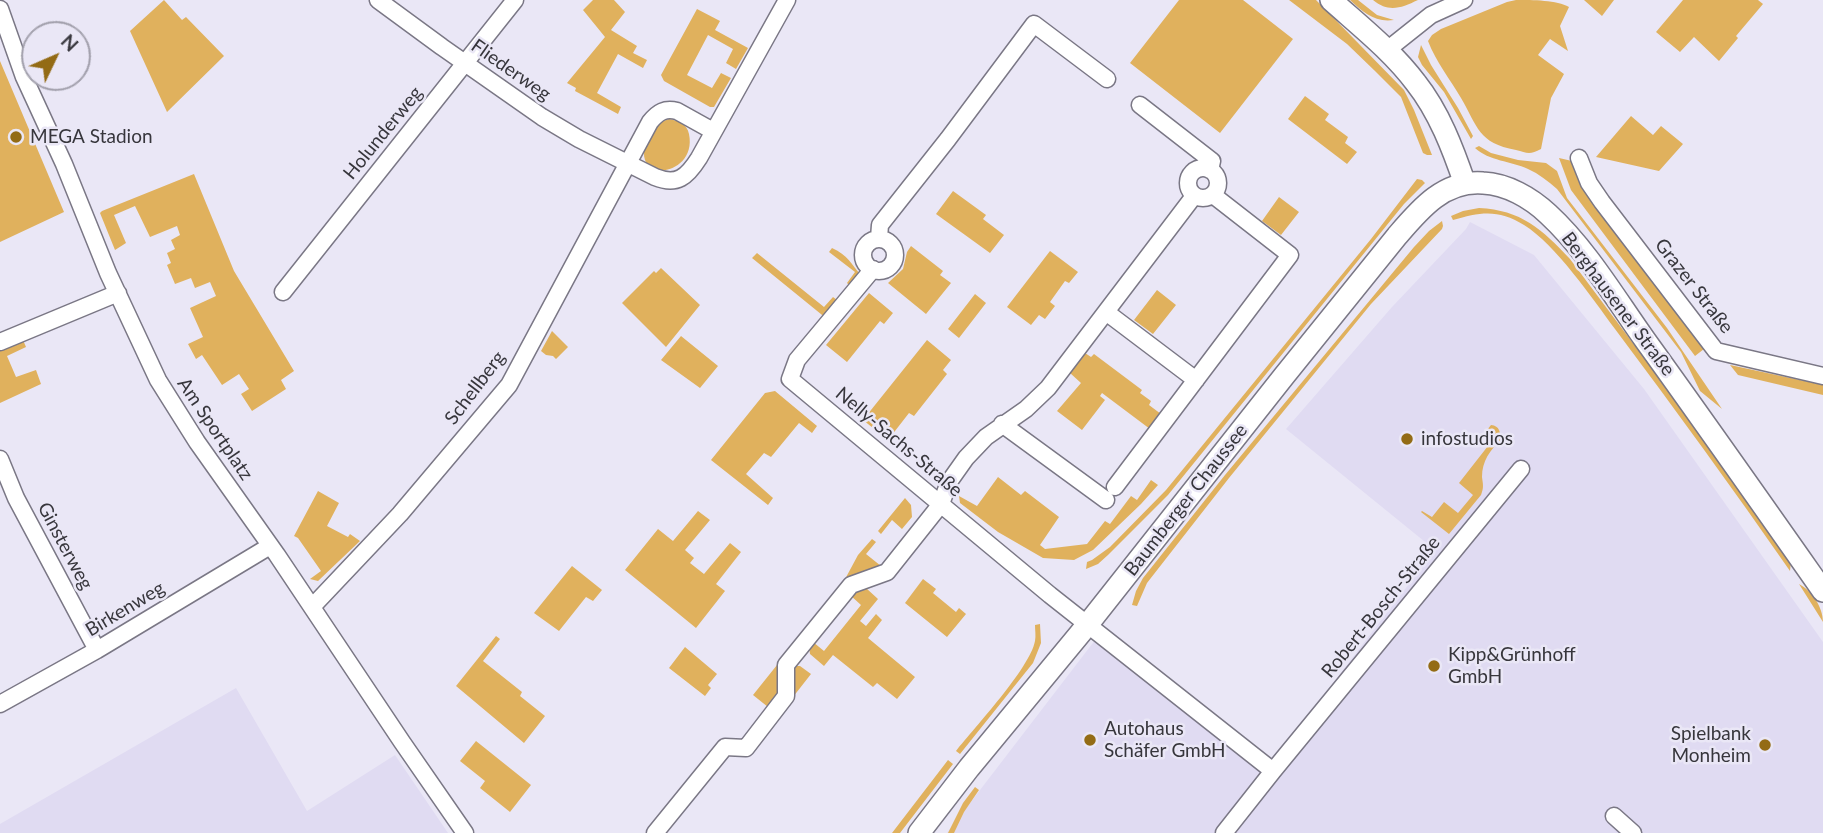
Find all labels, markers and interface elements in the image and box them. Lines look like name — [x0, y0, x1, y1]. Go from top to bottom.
north arrow — [21, 21, 91, 91]
text: N — [57, 29, 83, 56]
street label: Fliederweg — [467, 34, 555, 106]
street label: Holunderweg — [339, 82, 427, 184]
place label: MEGA Stadion — [30, 126, 153, 148]
marker: MEGA Stadion — [8, 129, 24, 145]
street label: Berghausener Straße — [1557, 228, 1679, 380]
street label: Grazer Straße — [1650, 234, 1738, 338]
street label: Schellberg — [440, 347, 510, 429]
street label: Am Sportplatz — [172, 374, 258, 484]
street label: Nelly-Sachs-Straße — [831, 382, 967, 502]
street label: Baumberger Chaussee — [1120, 419, 1252, 581]
place label: infostudios — [1421, 428, 1513, 450]
marker: infostudios — [1399, 431, 1415, 447]
street label: Ginsterweg — [32, 498, 98, 594]
street label: Robert-Bosch-Straße — [1317, 532, 1445, 682]
street label: Birkenweg — [81, 577, 169, 641]
place label: Kipp&Grünhoff GmbH — [1448, 644, 1576, 688]
marker: Kipp&Grünhoff GmbH — [1426, 658, 1442, 674]
place label: Autohaus Schäfer GmbH — [1104, 718, 1226, 762]
place label: Spielbank Monheim — [1671, 723, 1751, 767]
marker: Autohaus Schäfer GmbH — [1082, 732, 1098, 748]
marker: Spielbank Monheim — [1757, 737, 1773, 753]

